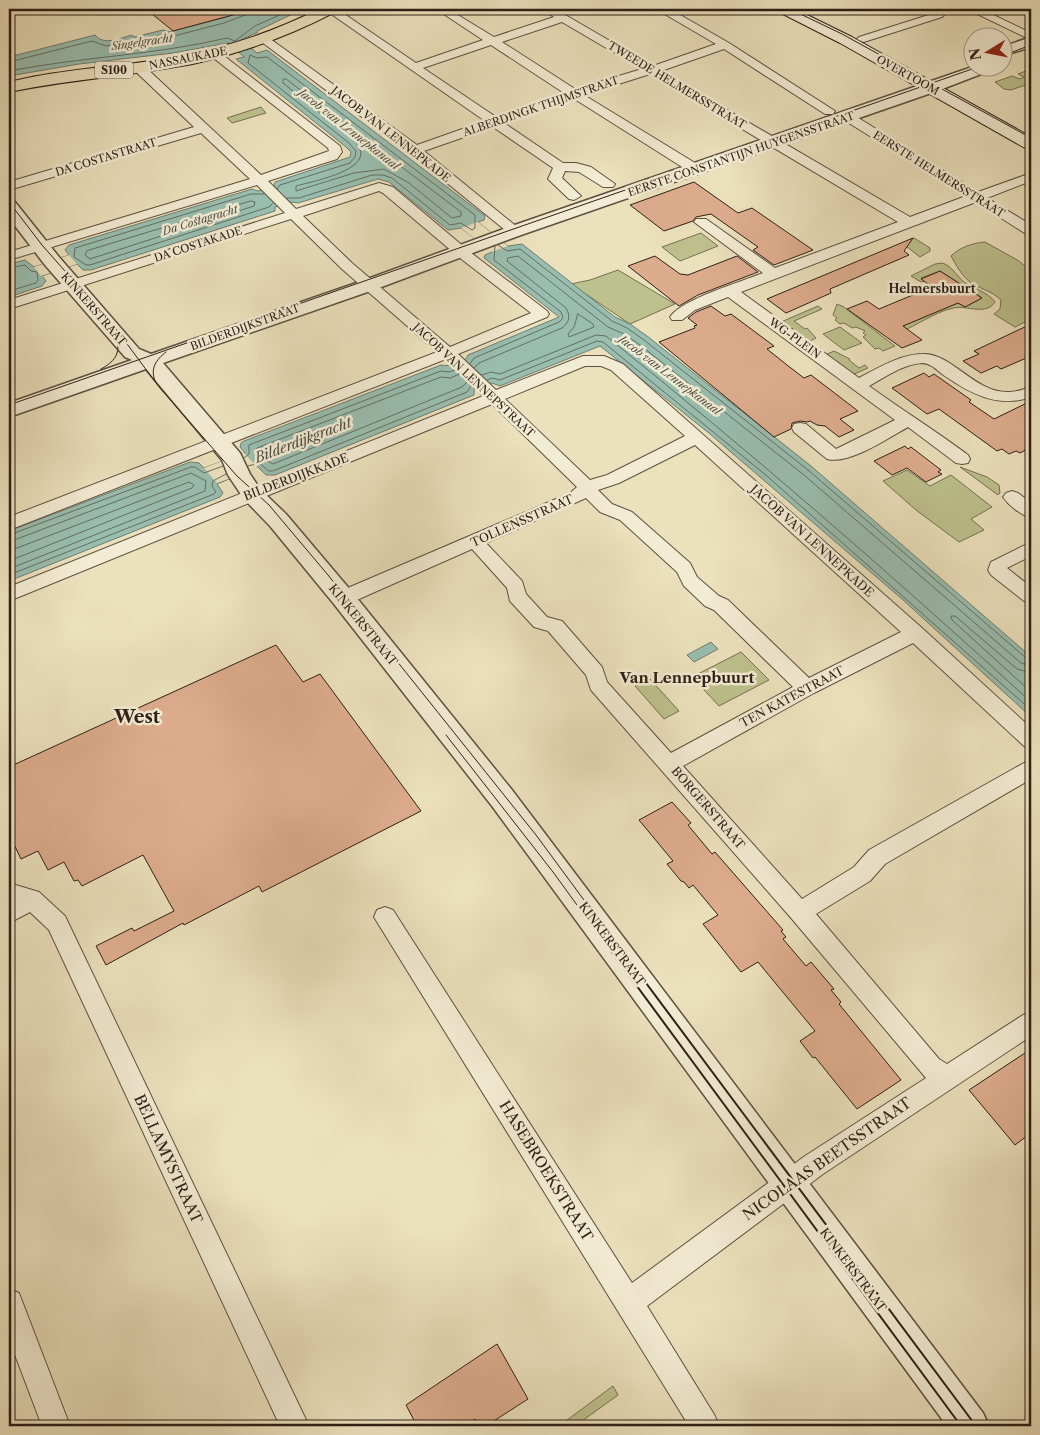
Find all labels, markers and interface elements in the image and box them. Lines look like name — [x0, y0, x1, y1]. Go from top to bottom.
north arrow — [962, 28, 1012, 78]
water label: Singelgracht — [109, 31, 175, 53]
street label: TWEEDE HELMERSSTRAAT — [605, 38, 749, 132]
street label: NASSAUKADE — [148, 43, 229, 72]
text: N — [965, 47, 985, 62]
street label: OVERTOOM — [874, 52, 942, 98]
road number: S100 — [95, 62, 133, 78]
street label: ALBERDINGK THIJMSTRAAT — [460, 72, 621, 140]
street label: JACOB VAN LENNEPKADE — [327, 82, 454, 185]
water label: Jacob van Lennepkanaal — [293, 83, 403, 174]
street label: EERSTE CONSTANTIJN HUYGENSSTRAAT — [626, 108, 857, 199]
street label: EERSTE HELMERSSTRAAT — [871, 128, 1008, 221]
street label: DA COSTASTRAAT — [53, 135, 159, 179]
water label: Da Costagracht — [160, 202, 240, 238]
street label: DA COSTAKADE — [152, 223, 244, 265]
street label: KINKERSTRAAT — [58, 269, 130, 349]
district label: Helmersbuurt — [888, 281, 976, 296]
street label: BILDERDIJKSTRAAT — [188, 300, 302, 353]
street label: WG-PLEIN — [766, 314, 824, 361]
street label: JACOB VAN LENNEPSTRAAT — [409, 319, 538, 441]
water label: Jacob van Lennepkanaal — [614, 330, 725, 419]
water label: Bilderdijkgracht — [251, 413, 355, 467]
street label: BILDERDIJKKADE — [241, 450, 350, 503]
street label: JACOB VAN LENNEPKADE — [746, 480, 877, 600]
street label: TOLLENSSTRAAT — [468, 491, 575, 550]
street label: KINKERSTRAAT — [326, 581, 401, 669]
street label: TEN KATESTRAAT — [737, 663, 846, 730]
district label: Van Lennepbuurt — [619, 668, 754, 687]
district label: West — [113, 706, 161, 728]
street label: BORGERSTRAAT — [668, 763, 748, 852]
street label: KINKERSTRAAT — [576, 899, 649, 989]
street label: BELLAMYSTRAAT — [130, 1091, 207, 1227]
street label: NICOLAAS BEETSSTRAAT — [739, 1093, 915, 1224]
street label: HASEBROEKSTRAAT — [495, 1097, 598, 1245]
street label: KINKERSTRAAT — [817, 1225, 890, 1315]

